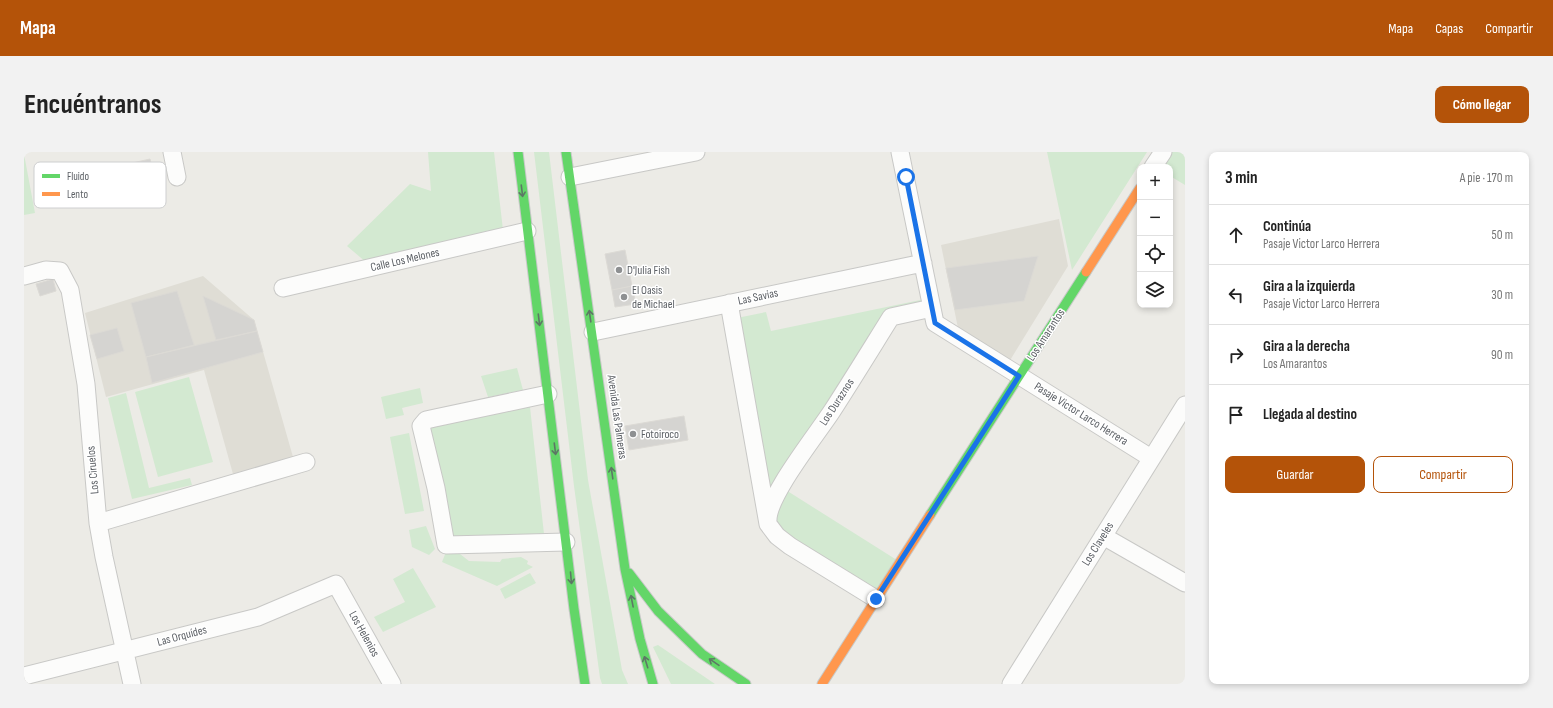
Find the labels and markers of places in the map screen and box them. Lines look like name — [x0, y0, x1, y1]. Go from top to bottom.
place label: D'Julia Fish — [627, 263, 670, 278]
marker: D'Julia Fish — [614, 265, 624, 275]
place label: El Oasis de Michael — [632, 283, 675, 312]
marker: El Oasis de Michael — [619, 292, 629, 302]
place label: Fotoiroco — [641, 427, 679, 442]
marker: Fotoiroco — [628, 429, 638, 439]

